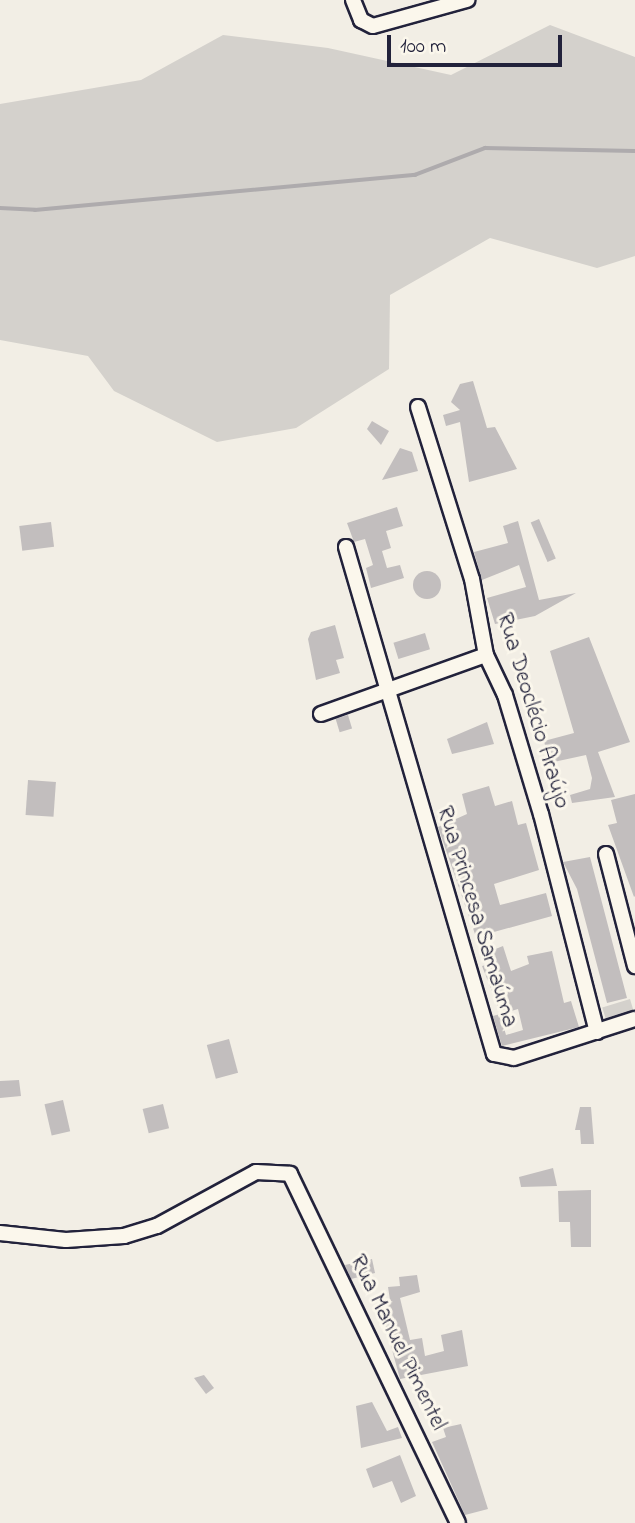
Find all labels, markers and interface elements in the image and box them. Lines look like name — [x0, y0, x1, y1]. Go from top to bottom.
scale bar — [390, 21, 565, 65]
text: 100 m — [400, 32, 446, 62]
street label: Rua Deoclécio Araújo — [489, 610, 575, 812]
street label: Rua Princesa Samaúma — [429, 803, 523, 1031]
street label: Rua Manuel Pimentel — [342, 1251, 452, 1435]

